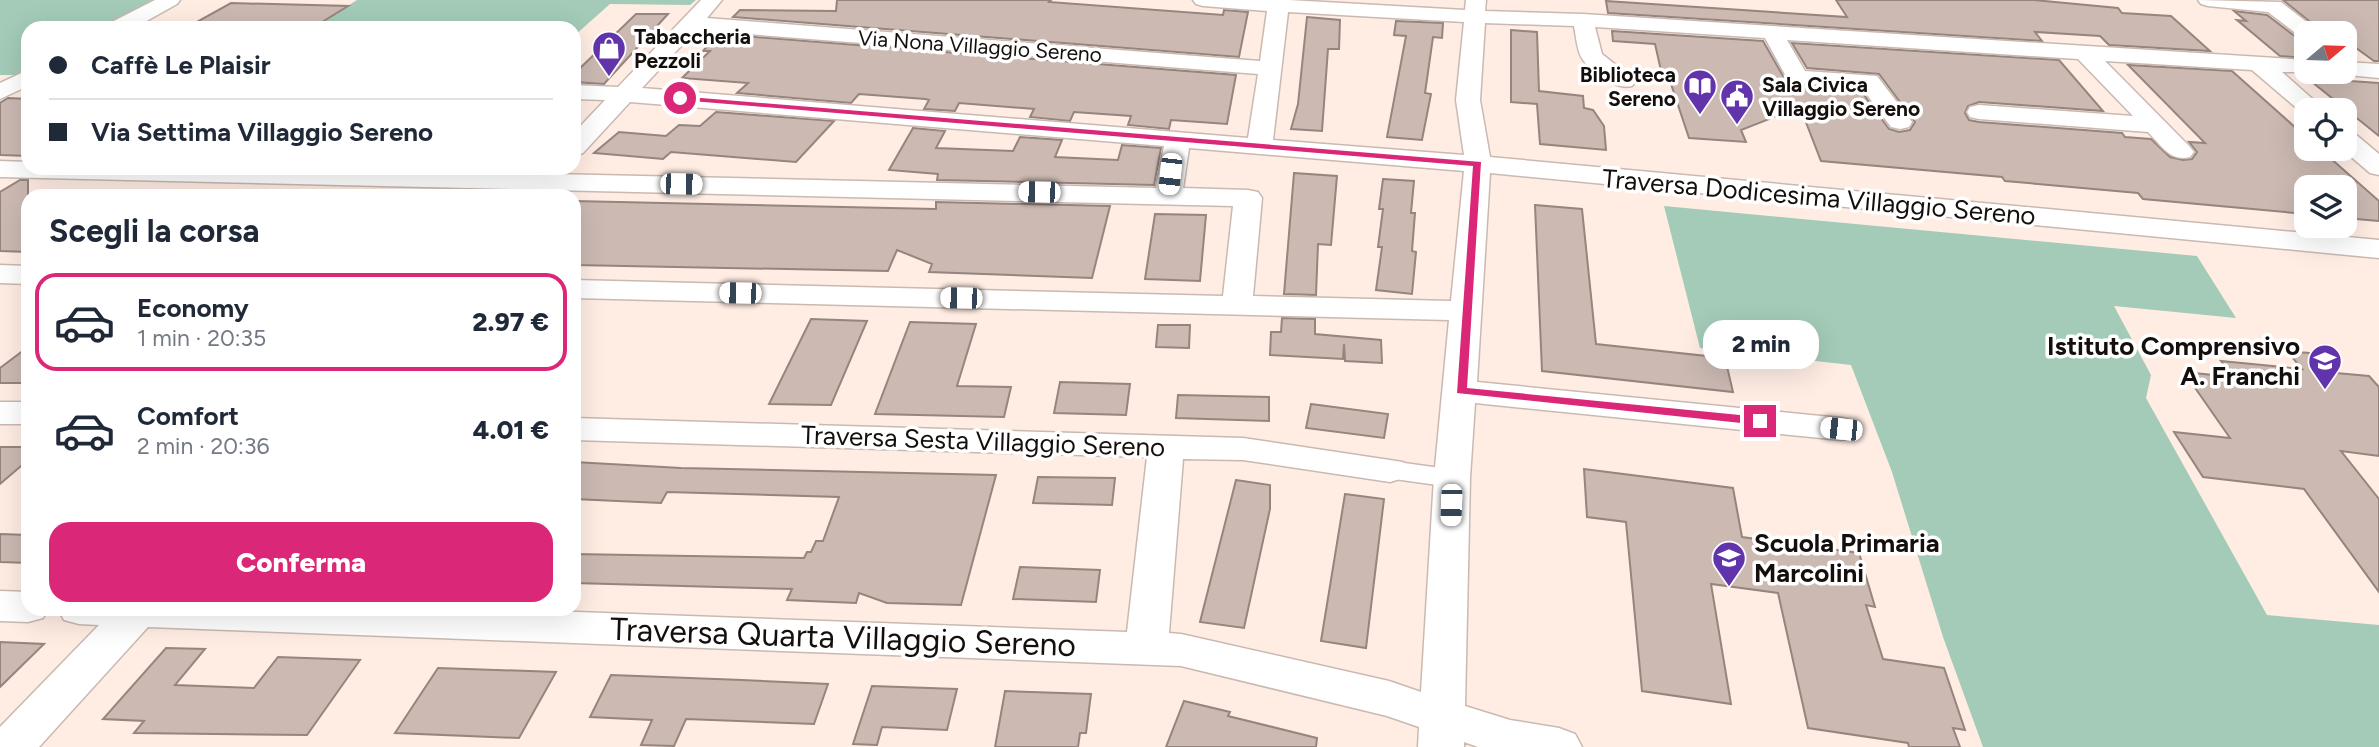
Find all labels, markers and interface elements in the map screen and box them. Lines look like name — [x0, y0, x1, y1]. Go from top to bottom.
north arrow — [2294, 21, 2357, 84]
map controls — [2294, 21, 2357, 238]
place label: Tabaccheria Pezzoli — [634, 24, 751, 73]
street label: Via Nona Villaggio Sereno — [857, 25, 1103, 67]
shop icon: Tabaccheria Pezzoli — [590, 29, 628, 78]
text: Caffè Le Plaisir — [91, 49, 271, 81]
place label: Biblioteca Sereno — [1580, 62, 1676, 111]
library icon: Biblioteca Sereno — [1681, 67, 1719, 116]
place label: Sala Civica Villaggio Sereno — [1762, 72, 1920, 121]
public building icon: Sala Civica Villaggio Sereno — [1718, 77, 1756, 126]
route start — [664, 82, 696, 114]
button: locate — [2294, 98, 2357, 161]
text: Via Settima Villaggio Sereno — [91, 116, 433, 148]
car — [1158, 152, 1183, 196]
street label: Traversa Dodicesima Villaggio Sereno — [1601, 162, 2037, 232]
car — [660, 173, 703, 195]
button: layers — [2294, 175, 2357, 238]
car — [1018, 181, 1061, 203]
text: Scegli la corsa — [49, 212, 259, 250]
car — [719, 282, 762, 304]
car — [940, 287, 983, 309]
icon: car — [53, 291, 116, 354]
text: Economy — [137, 292, 249, 324]
text: 2.97 € — [472, 306, 549, 338]
callout: 2 min — [1702, 320, 1818, 368]
text: 1 min · 20:35 — [137, 324, 266, 352]
text: 2 min — [1732, 330, 1790, 358]
place label: Istituto Comprensivo A. Franchi — [2047, 330, 2300, 392]
school or university icon: Istituto Comprensivo A. Franchi — [2306, 342, 2344, 391]
icon: car — [53, 399, 116, 462]
text: Comfort — [137, 400, 239, 432]
route end — [1744, 405, 1776, 437]
text: 4.01 € — [473, 414, 549, 446]
car — [1820, 416, 1863, 442]
street label: Traversa Sesta Villaggio Sereno — [800, 419, 1166, 463]
text: 2 min · 20:36 — [137, 432, 269, 460]
car — [1440, 484, 1463, 526]
button: Conferma — [49, 522, 553, 602]
place label: Scuola Primaria Marcolini — [1754, 527, 1940, 589]
school or university icon: Scuola Primaria Marcolini — [1710, 539, 1748, 588]
street label: Traversa Quarta Villaggio Sereno — [609, 610, 1077, 664]

